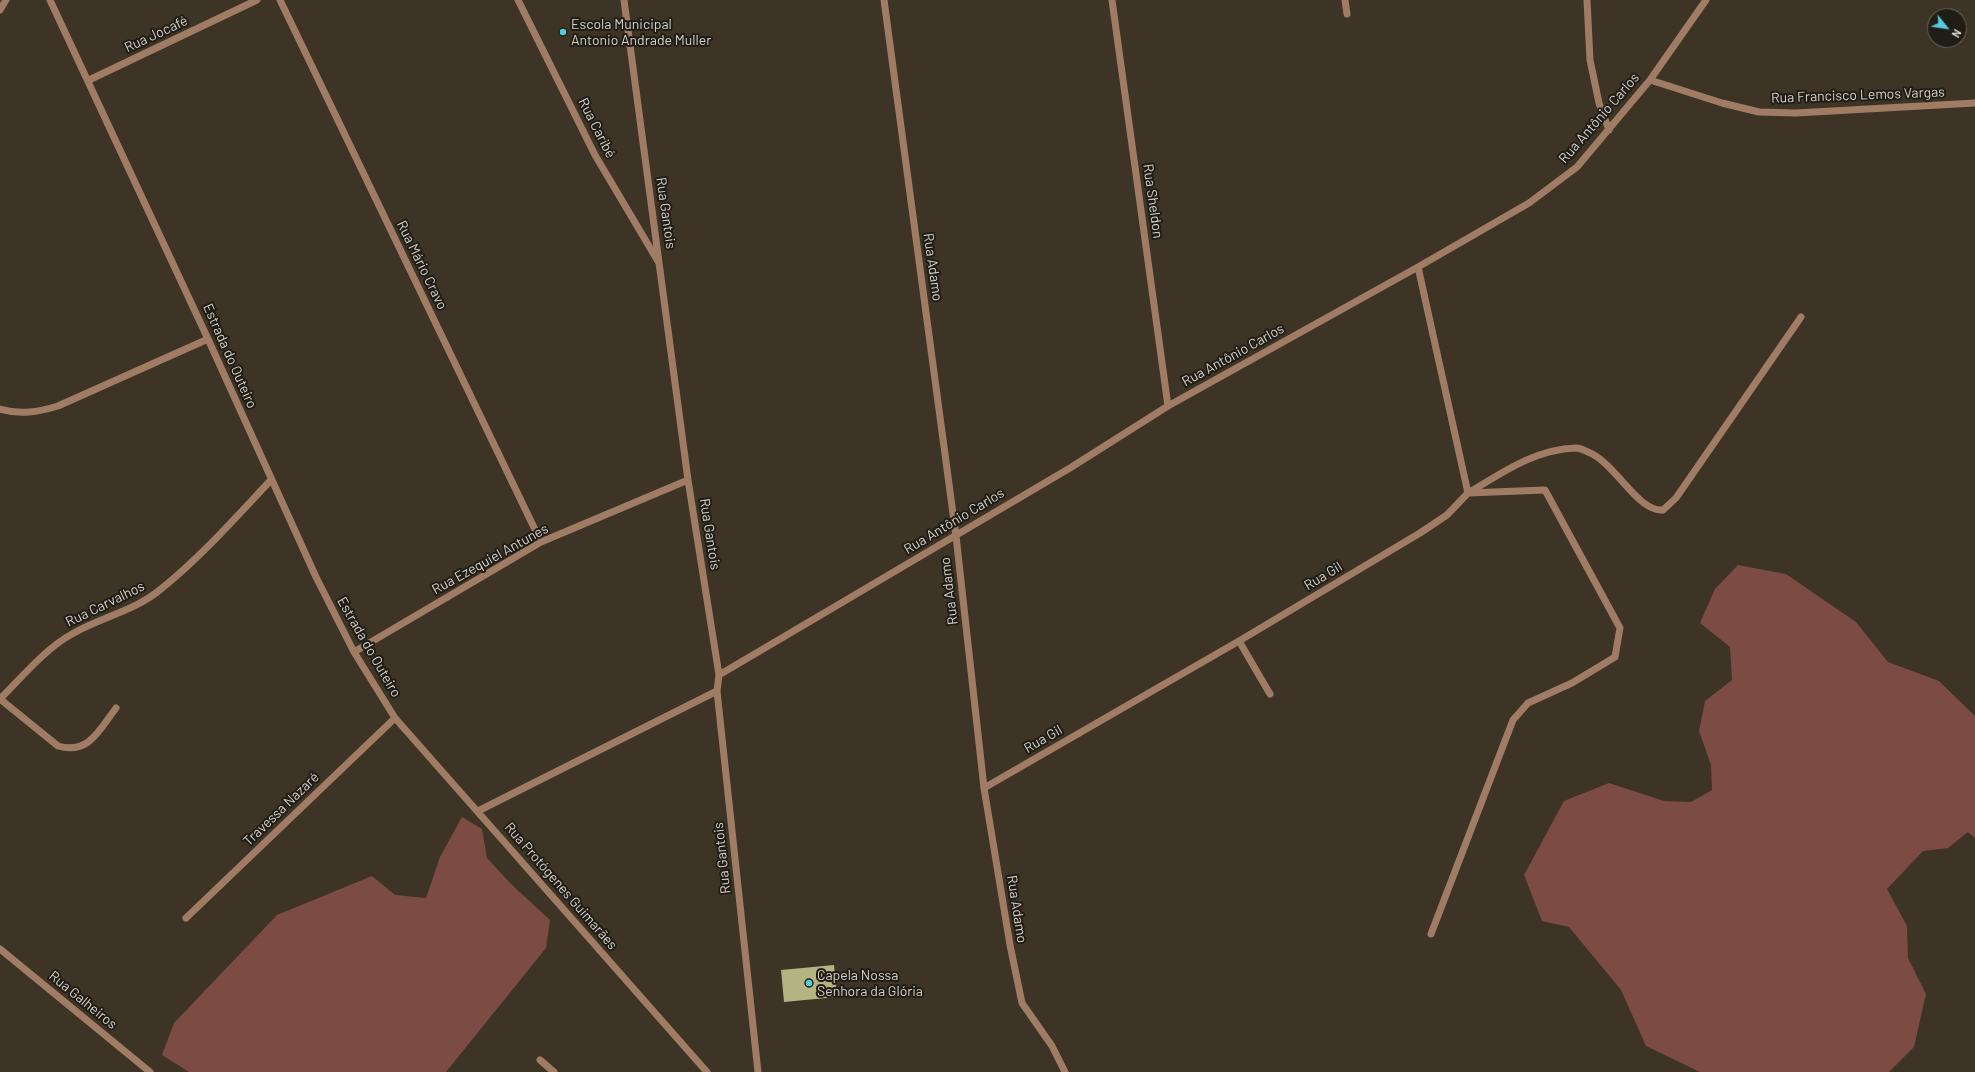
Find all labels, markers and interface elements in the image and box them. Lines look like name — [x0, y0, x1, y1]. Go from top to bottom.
north arrow — [1927, 8, 1967, 48]
street label: Rua Jocafé — [122, 12, 190, 56]
place label: Escola Municipal Antonio Andrade Muller — [571, 16, 711, 48]
marker: Escola Municipal Antonio Andrade Muller — [558, 27, 568, 37]
text: N — [1950, 27, 1964, 40]
street label: Rua Antônio Carlos — [1555, 69, 1643, 167]
street label: Rua Francisco Lemos Vargas — [1771, 84, 1945, 106]
street label: Rua Caribé — [575, 95, 619, 161]
street label: Rua Sheldon — [1139, 163, 1167, 239]
street label: Rua Gantois — [653, 176, 679, 250]
street label: Rua Mário Cravo — [393, 218, 451, 312]
street label: Rua Adamo — [920, 232, 946, 302]
street label: Estrada do Outeiro — [199, 301, 261, 411]
street label: Rua Antônio Carlos — [1179, 320, 1287, 390]
street label: Rua Antônio Carlos — [901, 484, 1007, 558]
street label: Rua Gantois — [696, 497, 724, 571]
street label: Rua Ezequiel Antunes — [429, 520, 551, 598]
street label: Rua Adamo — [937, 556, 961, 626]
street label: Rua Gil — [1301, 558, 1345, 594]
street label: Rua Carvalhos — [63, 578, 147, 630]
street label: Estrada do Outeiro — [333, 594, 405, 700]
street label: Rua Gil — [1021, 721, 1065, 757]
street label: Travessa Nazaré — [240, 769, 322, 849]
street label: Rua Protógenes Guimarães — [501, 819, 621, 953]
street label: Rua Gantois — [710, 821, 734, 895]
street label: Rua Adamo — [1003, 874, 1031, 944]
street label: Rua Galheiros — [46, 967, 120, 1033]
place label: Capela Nossa Senhora da Glória — [817, 967, 923, 1000]
marker: Capela Nossa Senhora da Glória — [804, 978, 814, 988]

